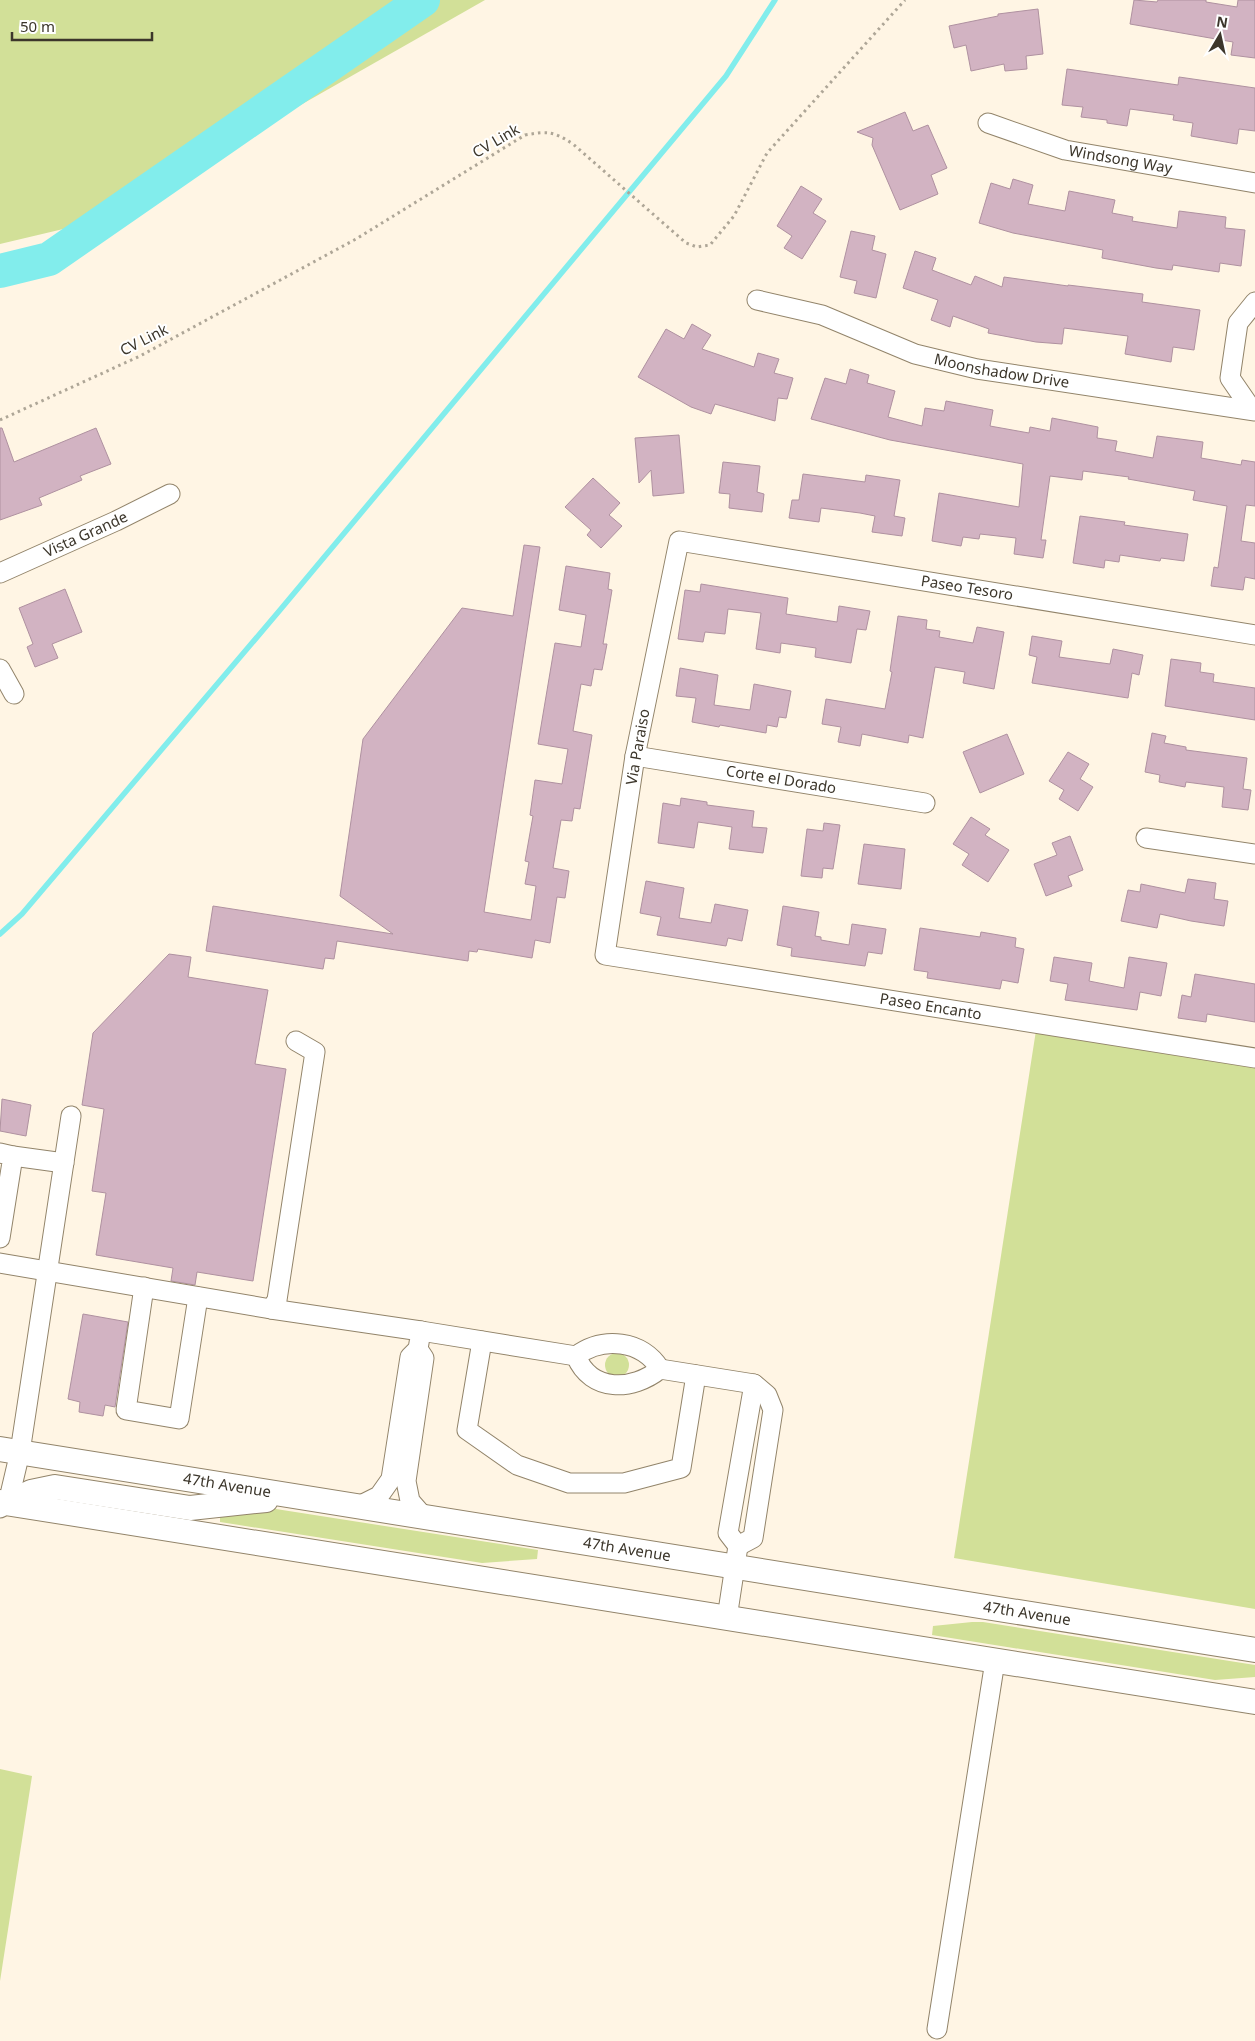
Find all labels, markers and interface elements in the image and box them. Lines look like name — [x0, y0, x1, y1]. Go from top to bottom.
scale bar — [12, 10, 152, 42]
north arrow — [1195, 10, 1245, 60]
text: N — [1215, 11, 1229, 32]
text: 50 m — [20, 16, 55, 36]
street label: CV Link — [468, 119, 523, 162]
street label: Windsong Way — [1067, 140, 1174, 178]
street label: CV Link — [116, 319, 171, 360]
street label: Moonshadow Drive — [932, 348, 1071, 392]
street label: Vista Grande — [40, 506, 131, 561]
street label: Paseo Tesoro — [920, 570, 1015, 604]
street label: Via Paraiso — [620, 707, 654, 787]
street label: Corte el Dorado — [725, 760, 838, 797]
street label: Paseo Encanto — [878, 988, 983, 1024]
street label: 47th Avenue — [182, 1468, 273, 1501]
street label: 47th Avenue — [582, 1532, 672, 1565]
street label: 47th Avenue — [982, 1596, 1072, 1629]

